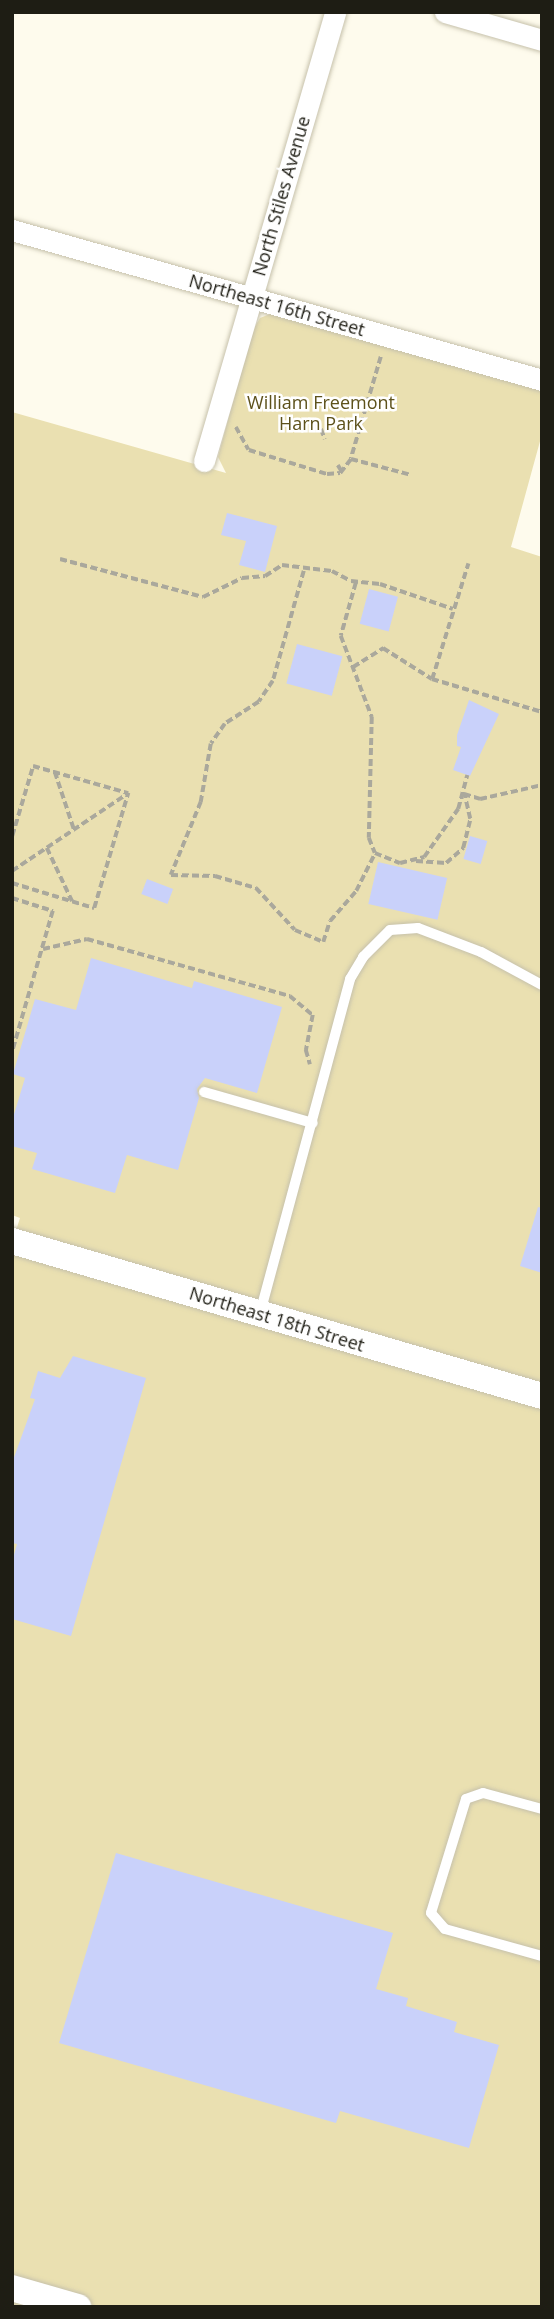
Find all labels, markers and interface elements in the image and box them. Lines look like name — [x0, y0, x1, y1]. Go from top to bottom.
street label: North Stiles Avenue — [248, 114, 314, 278]
street label: Northeast 16th Street — [187, 270, 367, 340]
park label: William Freemont Harn Park — [247, 392, 395, 434]
street label: Northeast 18th Street — [187, 1282, 367, 1356]

